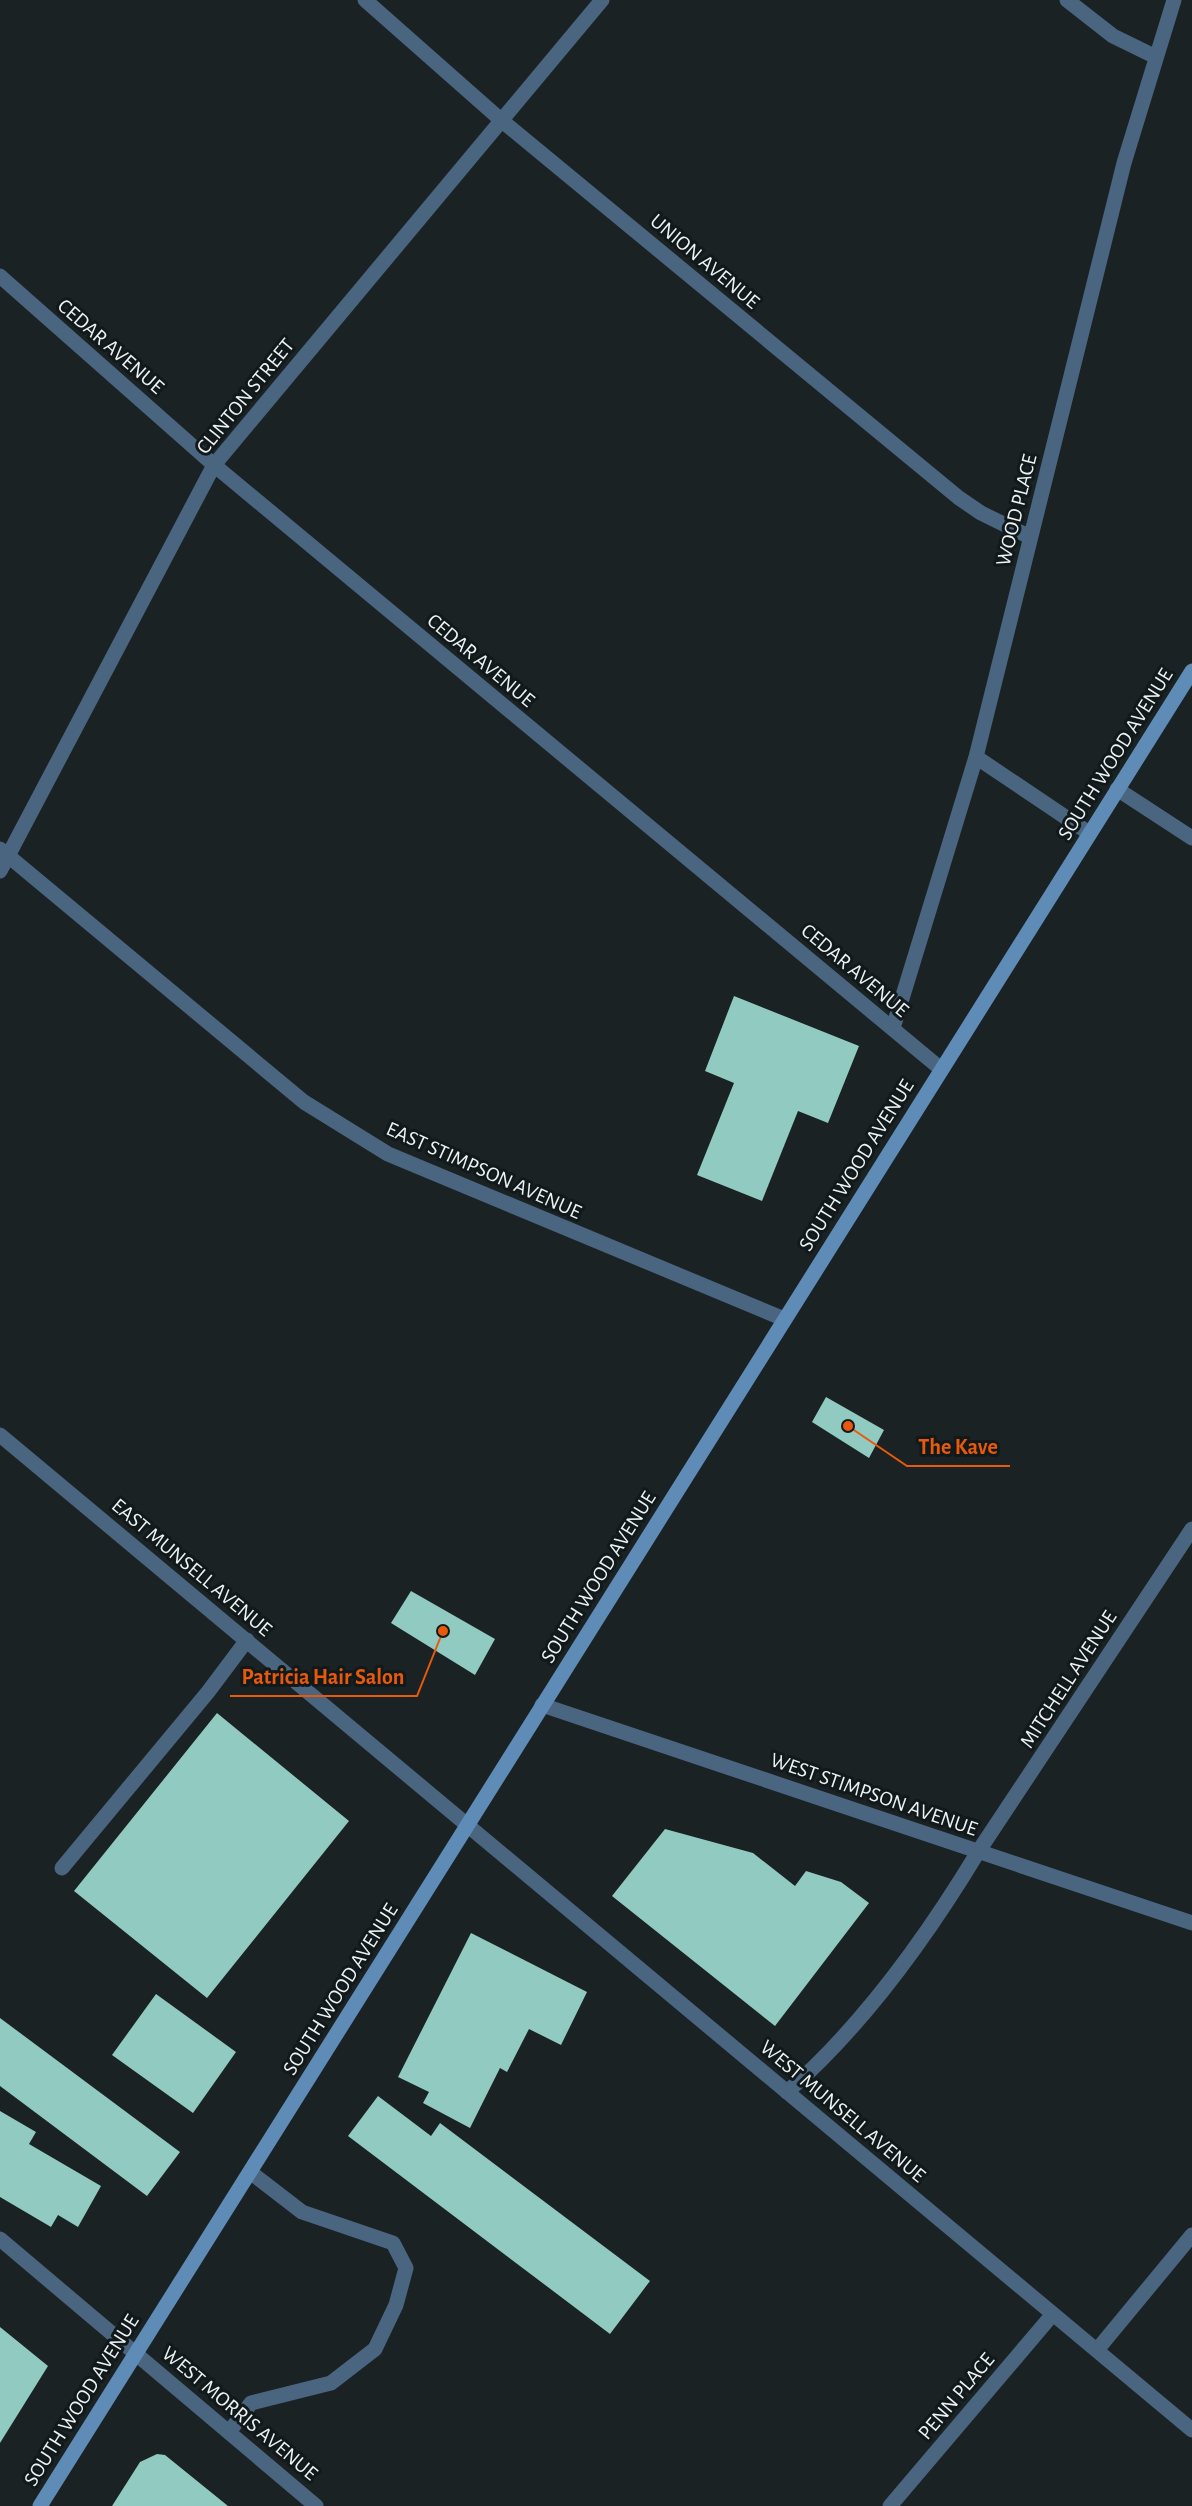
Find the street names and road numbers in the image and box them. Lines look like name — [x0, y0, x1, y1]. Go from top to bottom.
street label: UNION AVENUE — [646, 210, 763, 313]
street label: CEDAR AVENUE — [54, 295, 168, 398]
street label: CLINTON STREET — [193, 335, 298, 458]
street label: WOOD PLACE — [992, 452, 1041, 568]
street label: CEDAR AVENUE — [423, 610, 538, 711]
street label: SOUTH WOOD AVENUE — [1054, 665, 1177, 844]
street label: CEDAR AVENUE — [797, 920, 912, 1021]
street label: SOUTH WOOD AVENUE — [795, 1076, 918, 1255]
street label: EAST STIMPSON AVENUE — [383, 1118, 584, 1223]
street label: SOUTH WOOD AVENUE — [537, 1488, 660, 1667]
street label: EAST MUNSELL AVENUE — [108, 1494, 276, 1640]
street label: MITCHELL AVENUE — [1016, 1607, 1121, 1752]
street label: WEST STIMPSON AVENUE — [768, 1749, 980, 1840]
street label: SOUTH WOOD AVENUE — [279, 1900, 402, 2079]
street label: WEST MUNSELL AVENUE — [756, 2036, 929, 2186]
street label: SOUTH WOOD AVENUE — [20, 2311, 143, 2490]
street label: WEST MORRIS AVENUE — [158, 2342, 321, 2484]
street label: PENN PLACE — [914, 2349, 998, 2444]

